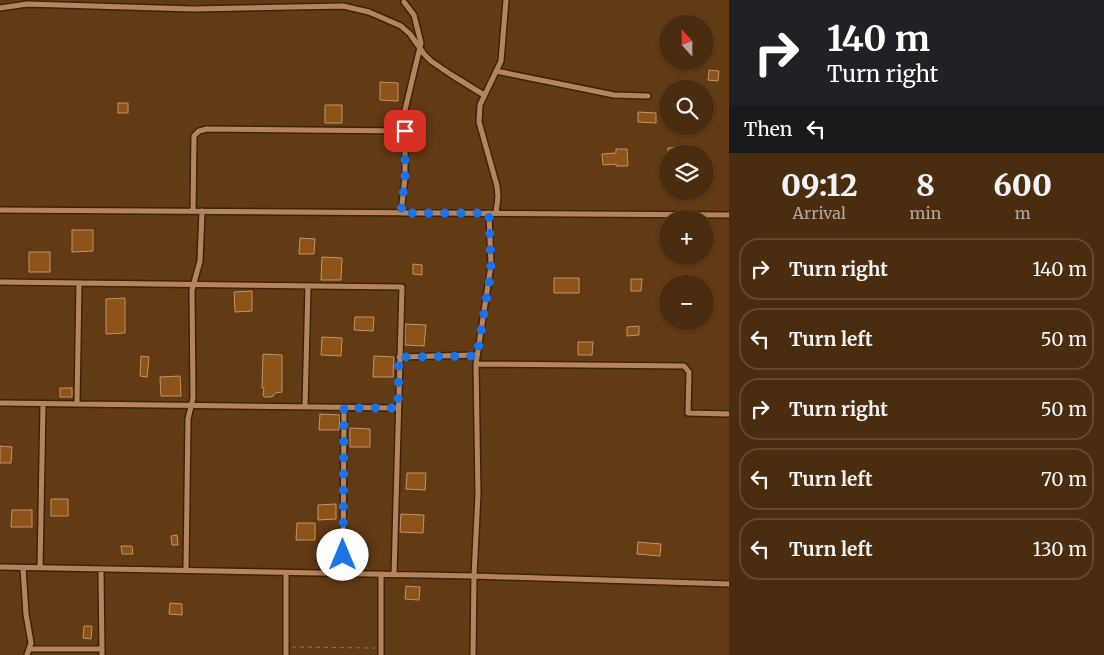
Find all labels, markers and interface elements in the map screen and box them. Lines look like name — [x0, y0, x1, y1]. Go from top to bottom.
north arrow — [659, 15, 714, 70]
map controls — [659, 15, 714, 330]
text: 140 m — [827, 17, 930, 61]
icon: right — [744, 20, 809, 85]
text: Turn right — [827, 60, 938, 88]
button: search — [659, 80, 714, 135]
pin — [384, 110, 426, 152]
icon: left — [802, 115, 830, 143]
icon: arrive — [391, 117, 419, 145]
text: Then — [744, 117, 792, 141]
button: layers — [659, 145, 714, 200]
text: 09:12 — [781, 166, 858, 204]
text: 8 — [916, 166, 935, 204]
text: 600 — [993, 166, 1052, 204]
text: Arrival — [793, 203, 846, 223]
text: min — [910, 203, 941, 223]
text: m — [1015, 203, 1031, 223]
button: + — [659, 210, 714, 265]
icon: right — [746, 255, 774, 283]
text: Turn right — [789, 257, 888, 281]
text: 140 m — [1032, 257, 1087, 281]
button: − — [659, 275, 714, 330]
icon: left — [746, 325, 774, 353]
text: Turn left — [789, 327, 873, 351]
text: 50 m — [1041, 327, 1087, 351]
icon: right — [746, 395, 774, 423]
text: Turn right — [789, 397, 888, 421]
text: 50 m — [1041, 397, 1087, 421]
icon: left — [746, 465, 774, 493]
text: Turn left — [789, 467, 873, 491]
text: 70 m — [1041, 467, 1087, 491]
position arrow — [316, 528, 368, 580]
icon: left — [746, 535, 774, 563]
text: Turn left — [789, 537, 873, 561]
text: 130 m — [1033, 537, 1087, 561]

